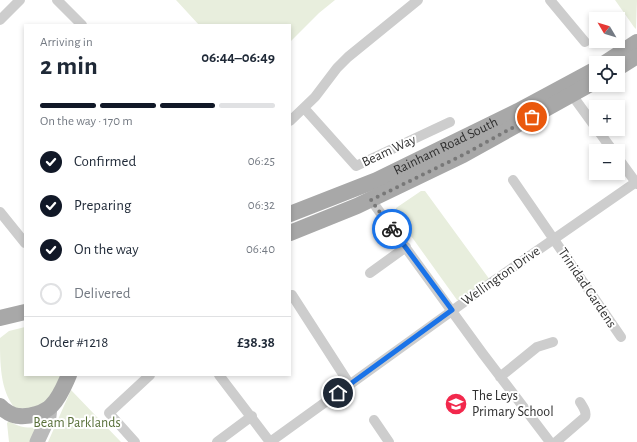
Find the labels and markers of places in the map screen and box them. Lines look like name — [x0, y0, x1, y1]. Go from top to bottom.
pin — [515, 100, 549, 134]
pin — [321, 376, 355, 410]
place label: The Leys Primary School — [472, 389, 554, 419]
school or university icon: The Leys Primary School — [443, 391, 469, 417]

